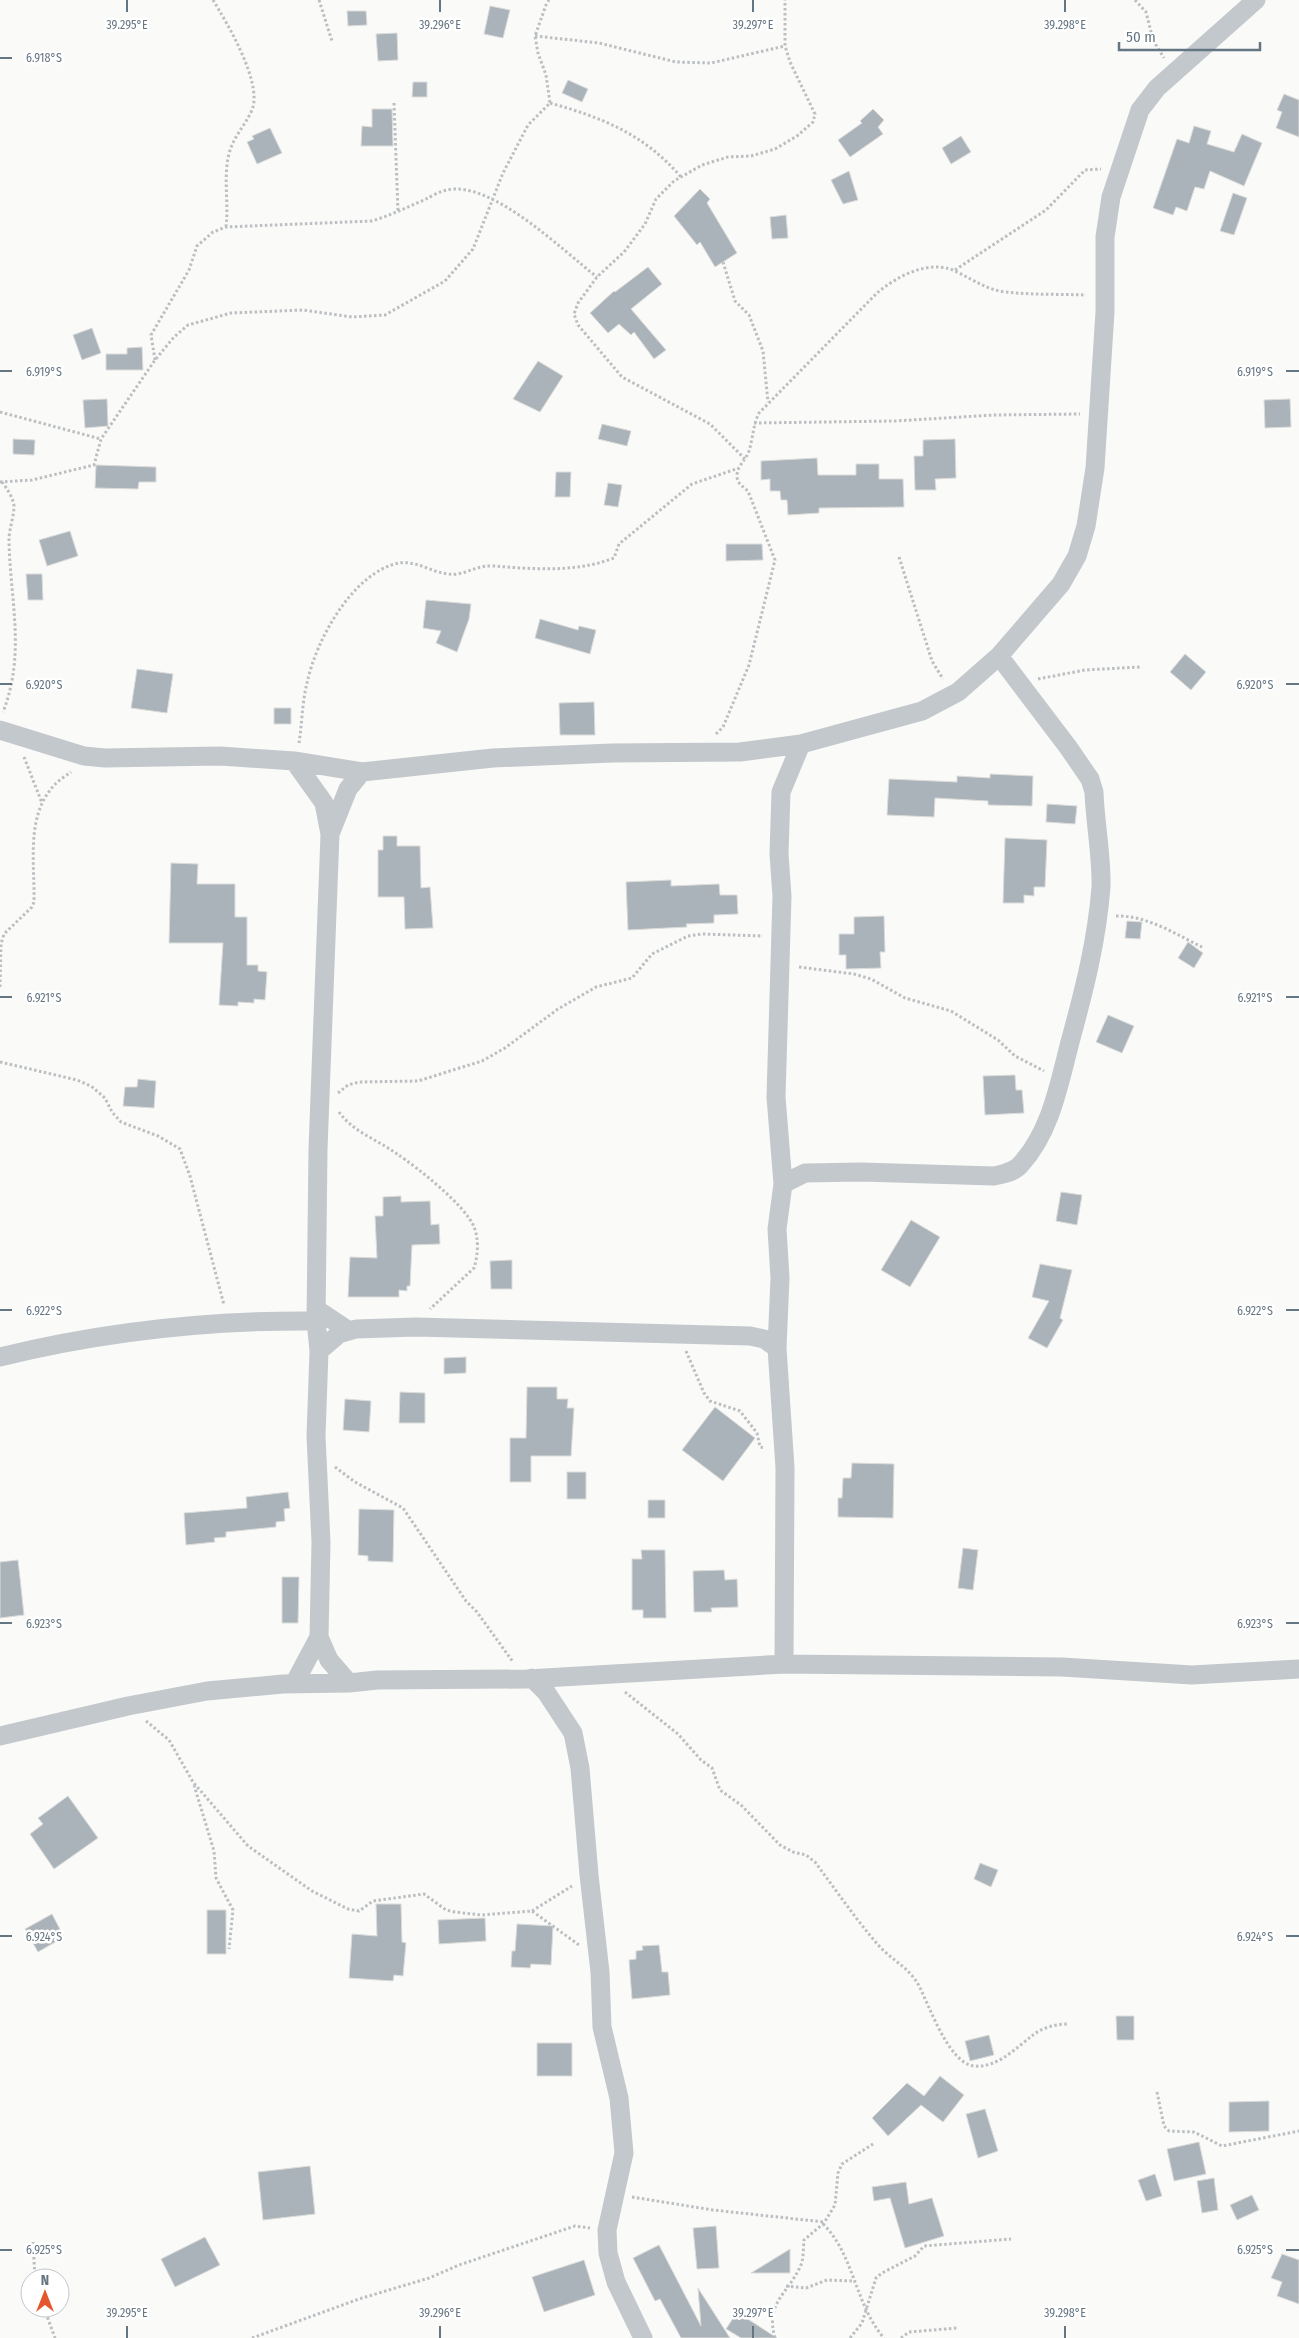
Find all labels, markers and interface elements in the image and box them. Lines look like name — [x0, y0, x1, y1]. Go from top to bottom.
text: 39.295°E — [106, 18, 148, 32]
text: 39.296°E — [419, 18, 461, 32]
text: 39.297°E — [733, 18, 774, 32]
text: 39.298°E — [1044, 18, 1086, 32]
scale bar — [1119, 20, 1260, 52]
text: 50 m — [1126, 28, 1156, 46]
text: 6.918°S — [26, 51, 62, 65]
text: 6.919°S — [26, 365, 62, 379]
text: 6.919°S — [1237, 365, 1273, 379]
text: 6.920°S — [26, 678, 63, 692]
text: 6.920°S — [1237, 678, 1274, 692]
text: 6.921°S — [26, 991, 62, 1005]
text: 6.921°S — [1237, 991, 1273, 1005]
text: 6.922°S — [26, 1304, 62, 1318]
text: 6.922°S — [1237, 1304, 1273, 1318]
text: 6.923°S — [26, 1617, 62, 1631]
text: 6.923°S — [1237, 1617, 1273, 1631]
text: 6.924°S — [26, 1930, 62, 1944]
text: 6.924°S — [1237, 1930, 1273, 1944]
text: 6.925°S — [26, 2243, 62, 2257]
text: 6.925°S — [1237, 2243, 1273, 2257]
north arrow — [20, 2268, 70, 2318]
text: N — [41, 2272, 49, 2289]
text: 39.295°E — [106, 2306, 148, 2320]
text: 39.296°E — [419, 2306, 461, 2320]
text: 39.297°E — [733, 2306, 774, 2320]
text: 39.298°E — [1044, 2306, 1086, 2320]

